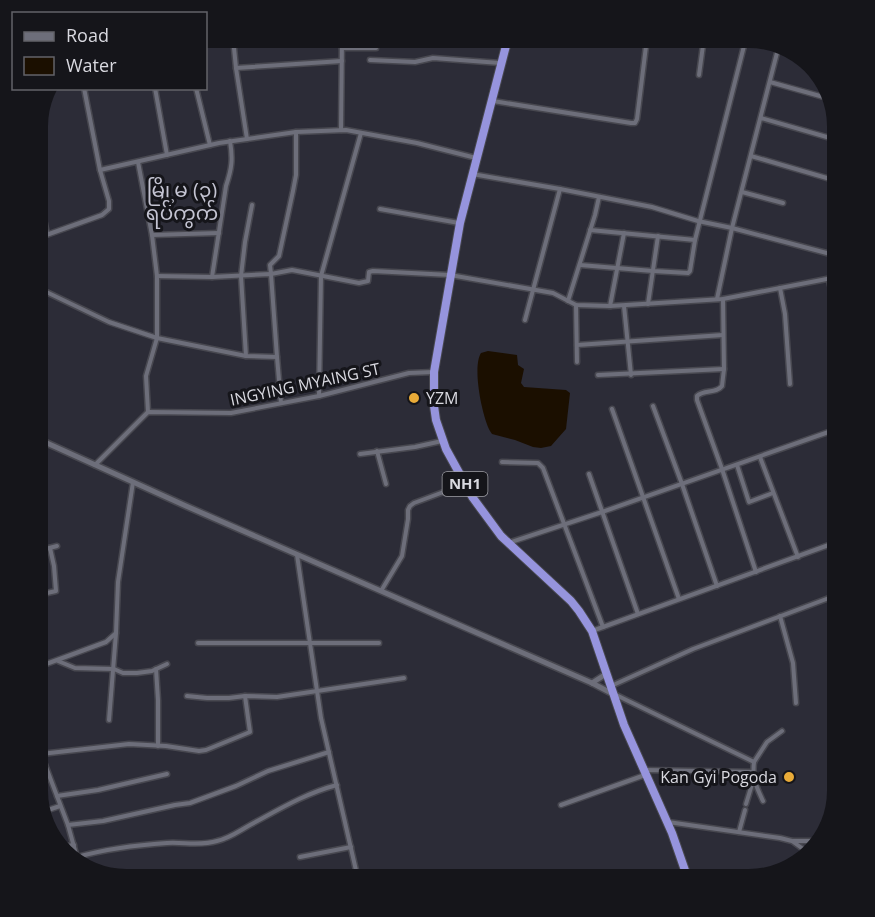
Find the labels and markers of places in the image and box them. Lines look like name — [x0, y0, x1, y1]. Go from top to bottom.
place label: YZM — [426, 387, 459, 409]
marker: YZM — [407, 391, 421, 405]
place label: Kan Gyi Pogoda — [660, 766, 777, 788]
marker: Kan Gyi Pogoda — [782, 770, 796, 784]

